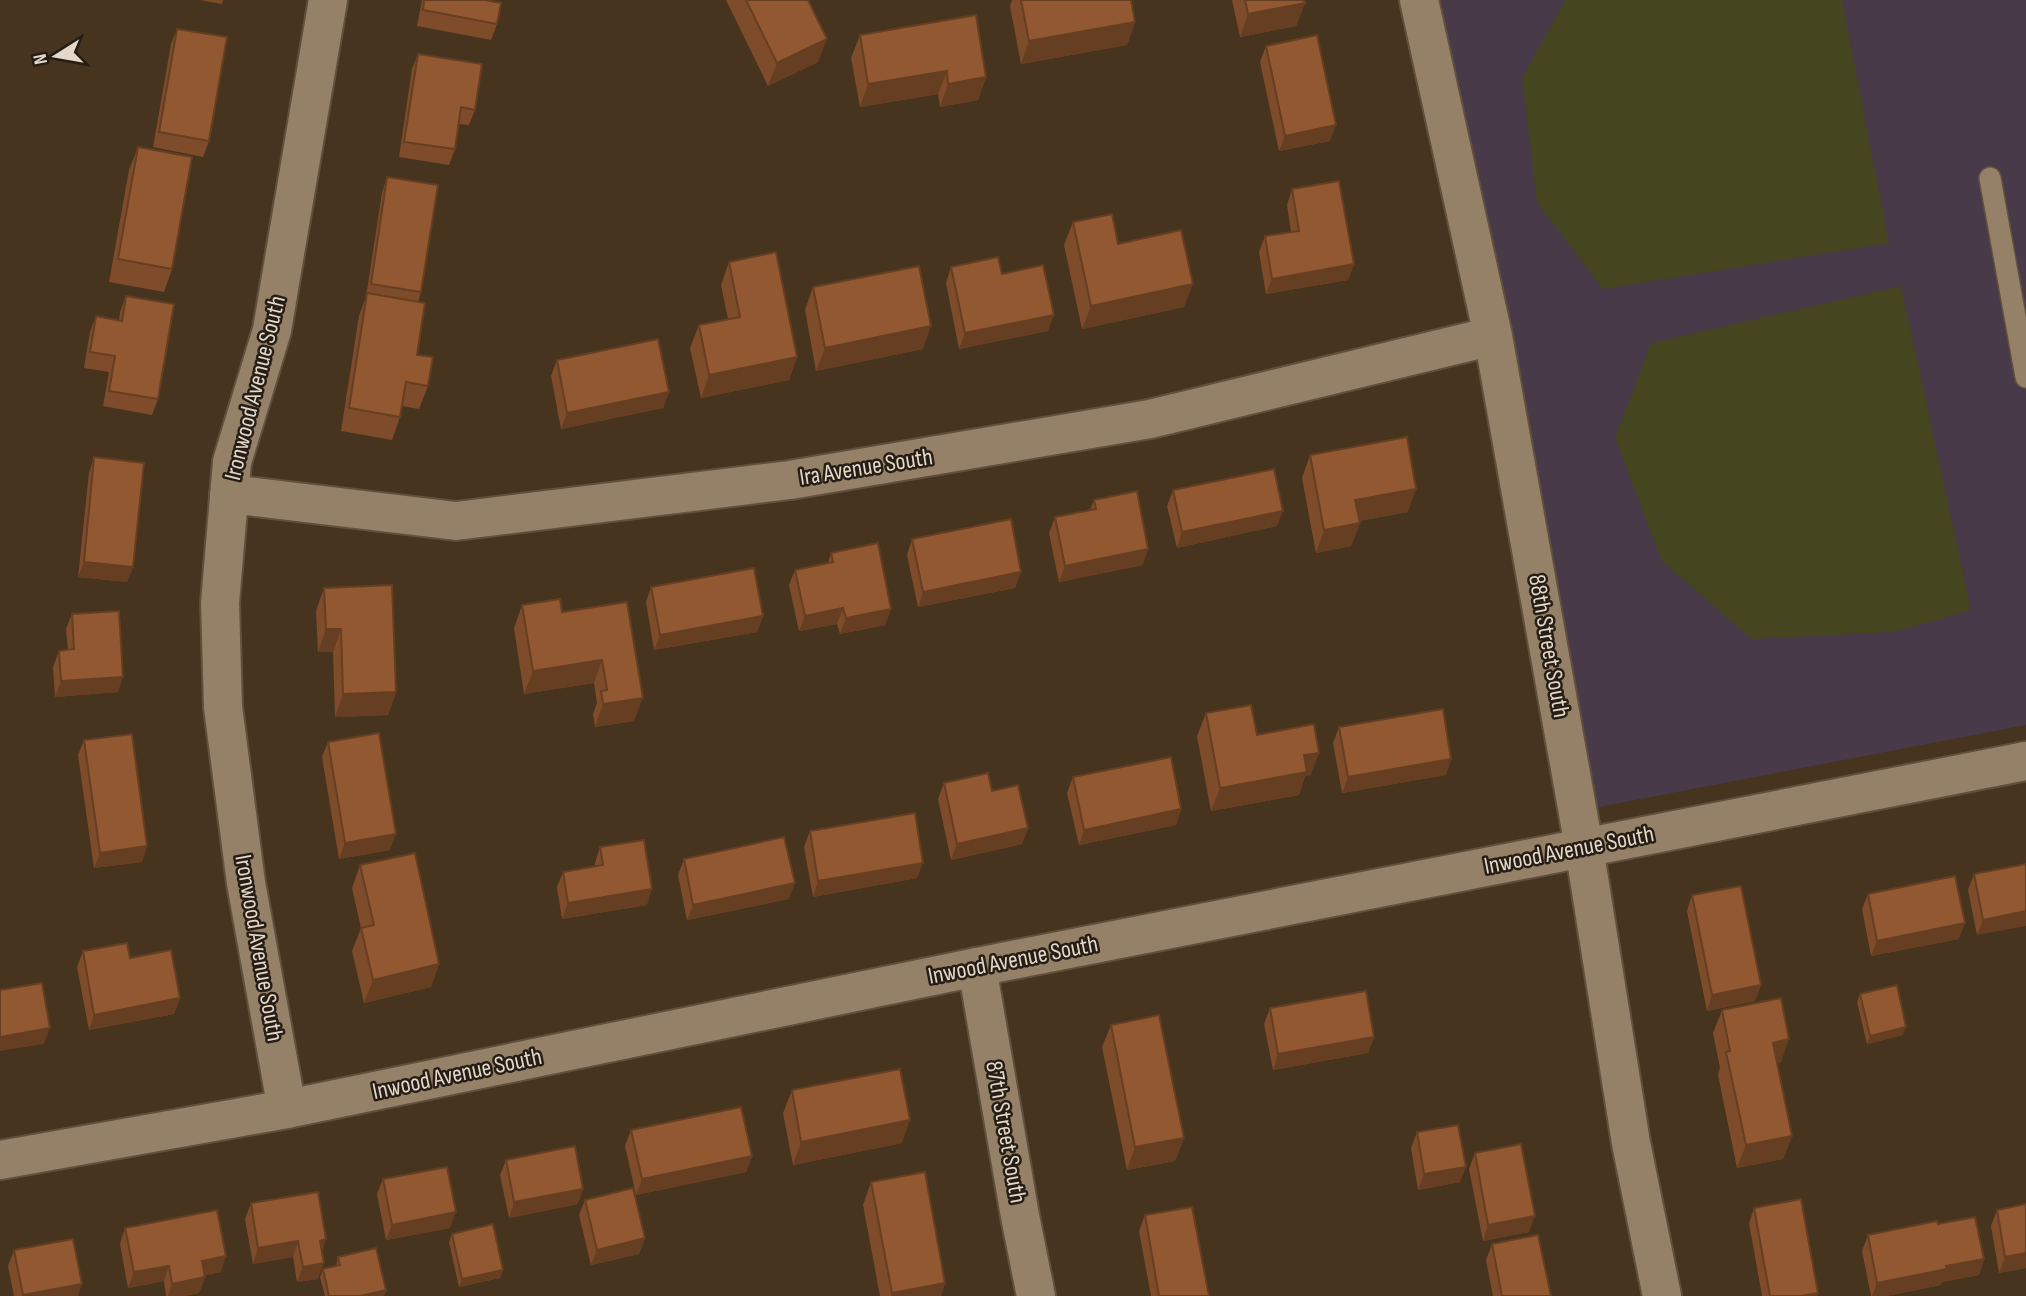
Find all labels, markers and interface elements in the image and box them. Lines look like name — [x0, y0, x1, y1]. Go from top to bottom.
north arrow — [21, 21, 91, 91]
text: N — [29, 52, 53, 66]
street label: Ironwood Avenue South — [218, 293, 292, 483]
street label: Ira Avenue South — [797, 442, 935, 492]
street label: 88th Street South — [1522, 572, 1576, 720]
street label: Inwood Avenue South — [1482, 819, 1656, 881]
street label: Ironwood Avenue South — [228, 852, 290, 1044]
street label: Inwood Avenue South — [926, 929, 1100, 991]
street label: Inwood Avenue South — [370, 1042, 544, 1106]
street label: 87th Street South — [979, 1059, 1033, 1205]

